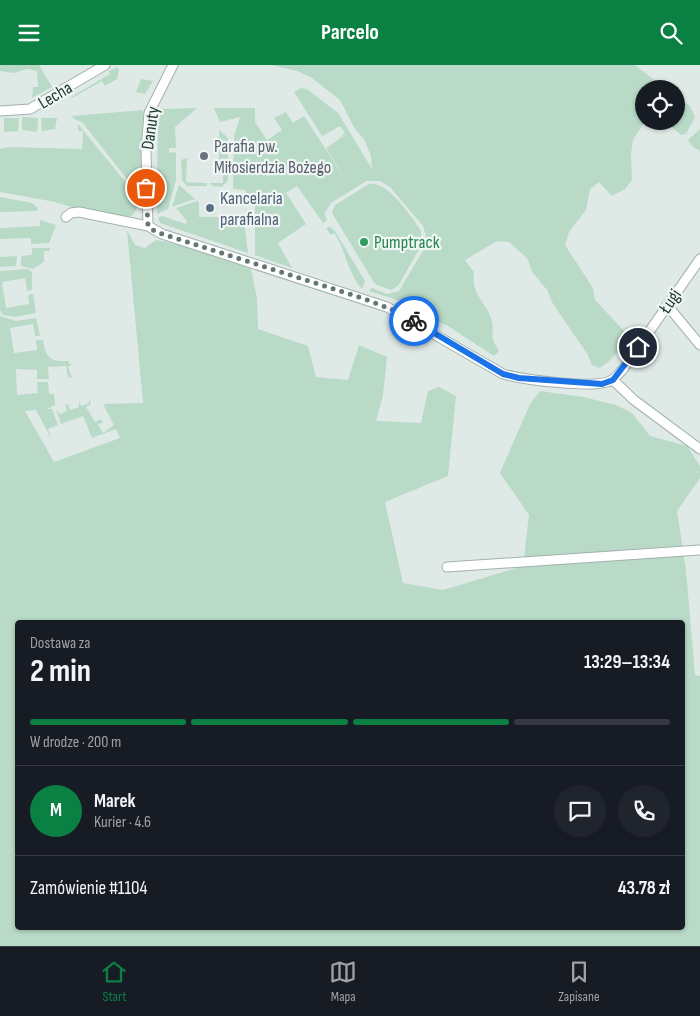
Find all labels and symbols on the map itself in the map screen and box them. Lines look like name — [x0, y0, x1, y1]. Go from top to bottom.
street label: Lecha — [35, 77, 76, 114]
street label: Danuty — [137, 105, 164, 151]
place label: Parafia pw. Miłosierdzia Bożego — [214, 136, 331, 178]
marker: Parafia pw. Miłosierdzia Bożego — [198, 150, 210, 162]
pin — [125, 167, 167, 209]
place label: Kancelaria parafialna — [220, 188, 283, 230]
marker: Kancelaria parafialna — [204, 202, 216, 214]
place label: Pumptrack — [374, 232, 440, 253]
marker: Pumptrack — [358, 236, 370, 248]
street label: Ługi — [654, 285, 686, 318]
courier — [389, 296, 439, 346]
pin — [617, 326, 659, 368]

